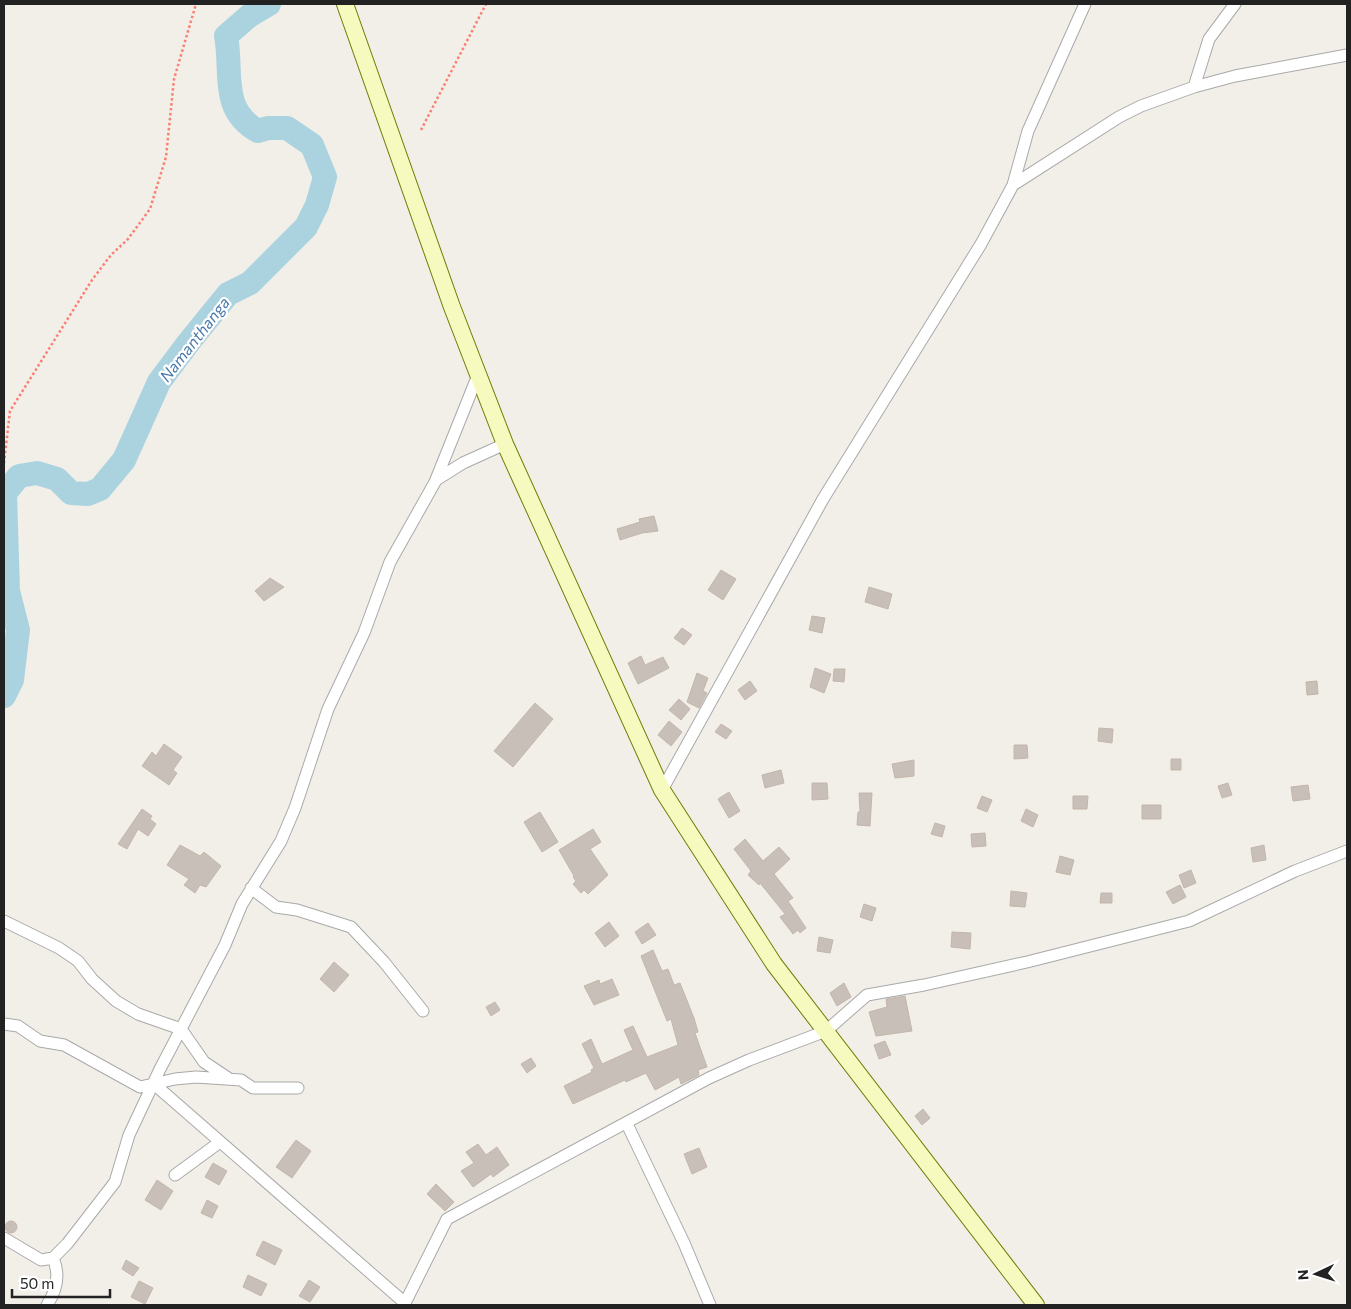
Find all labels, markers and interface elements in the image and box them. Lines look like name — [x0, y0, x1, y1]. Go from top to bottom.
water label: Namanthanga — [155, 293, 233, 385]
north arrow — [1291, 1249, 1341, 1299]
scale bar — [12, 1266, 110, 1298]
text: N — [1294, 1269, 1311, 1281]
text: 50 m — [20, 1274, 54, 1292]

